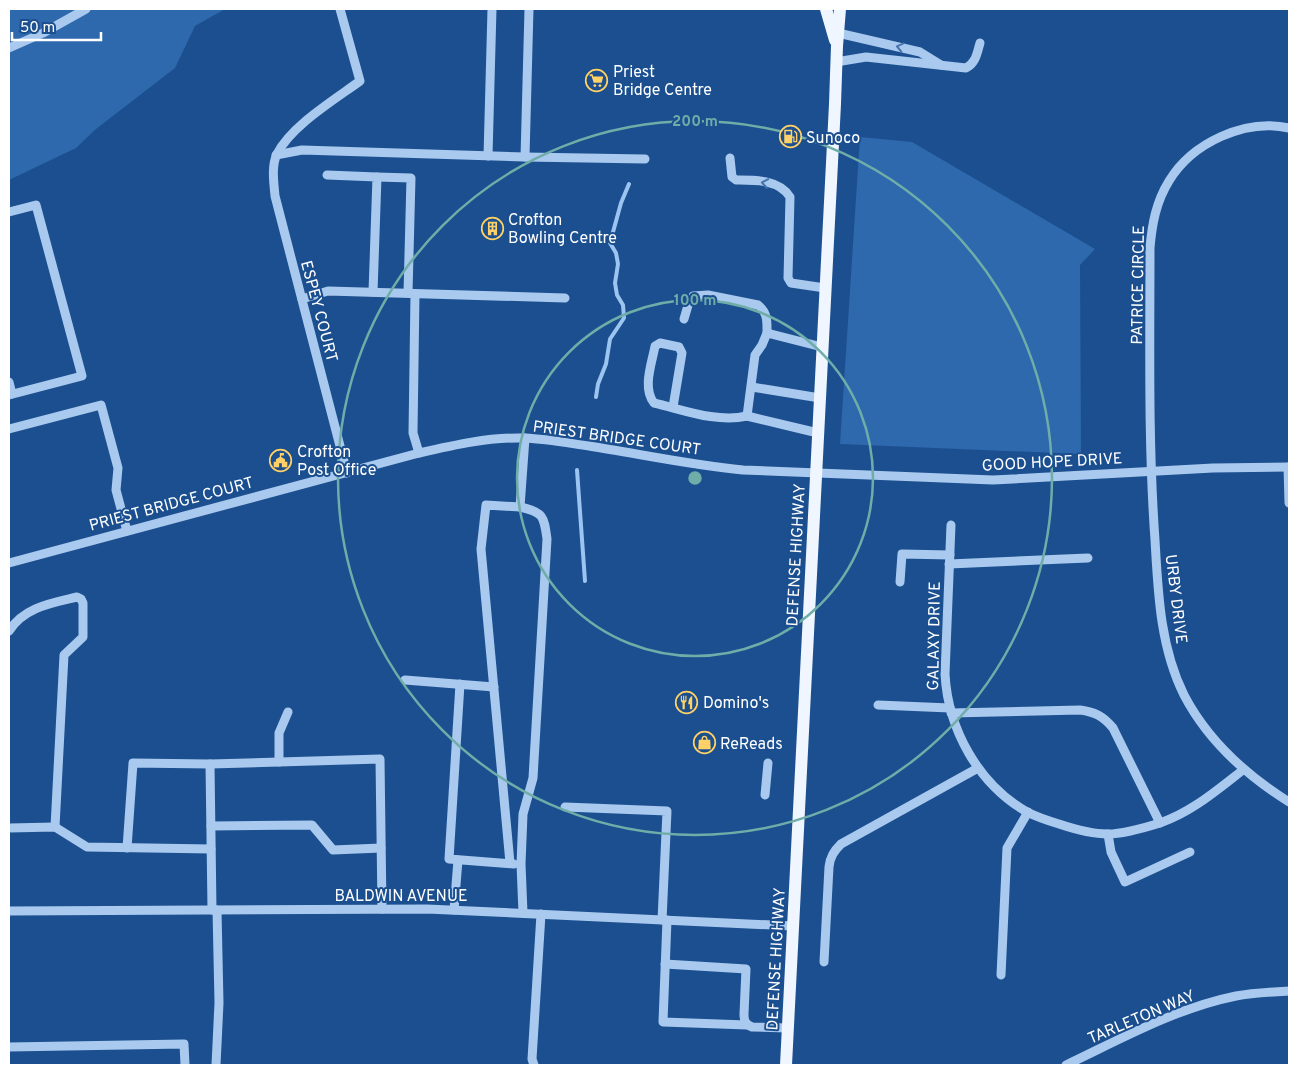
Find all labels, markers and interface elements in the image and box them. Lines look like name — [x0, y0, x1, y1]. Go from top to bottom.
scale bar — [12, 10, 101, 42]
text: 50 m — [20, 19, 55, 38]
one-way arrow — [895, 42, 904, 53]
place label: Priest Bridge Centre — [613, 63, 712, 101]
supermarket icon: Priest Bridge Centre — [585, 68, 609, 92]
text: 200 m — [672, 113, 718, 132]
fuel station icon: Sunoco — [778, 125, 802, 149]
place label: Sunoco — [806, 129, 860, 149]
one-way arrow — [761, 178, 770, 188]
place label: Crofton Bowling Centre — [508, 211, 617, 249]
building icon: Crofton Bowling Centre — [480, 216, 504, 240]
street label: PATRICE CIRCLE — [1128, 225, 1150, 345]
street label: ESPEY COURT — [295, 259, 341, 364]
text: 100 m — [674, 292, 716, 311]
street label: PRIEST BRIDGE COURT — [531, 417, 702, 461]
place label: Crofton Post Office — [297, 443, 376, 481]
public building icon: Crofton Post Office — [269, 448, 293, 472]
street label: GOOD HOPE DRIVE — [981, 449, 1123, 477]
centre of rings — [686, 469, 704, 487]
street label: PRIEST BRIDGE COURT — [87, 473, 256, 537]
street label: DEFENSE HIGHWAY — [783, 483, 811, 627]
street label: URBY DRIVE — [1160, 553, 1190, 645]
street label: GALAXY DRIVE — [924, 581, 946, 691]
restaurant icon: Domino's — [675, 690, 699, 714]
place label: Domino's — [703, 694, 769, 714]
shop icon: ReReads — [692, 731, 716, 755]
place label: ReReads — [720, 735, 783, 755]
street label: BALDWIN AVENUE — [334, 887, 468, 907]
street label: DEFENSE HIGHWAY — [763, 887, 791, 1031]
street label: TARLETON WAY — [1085, 986, 1198, 1049]

